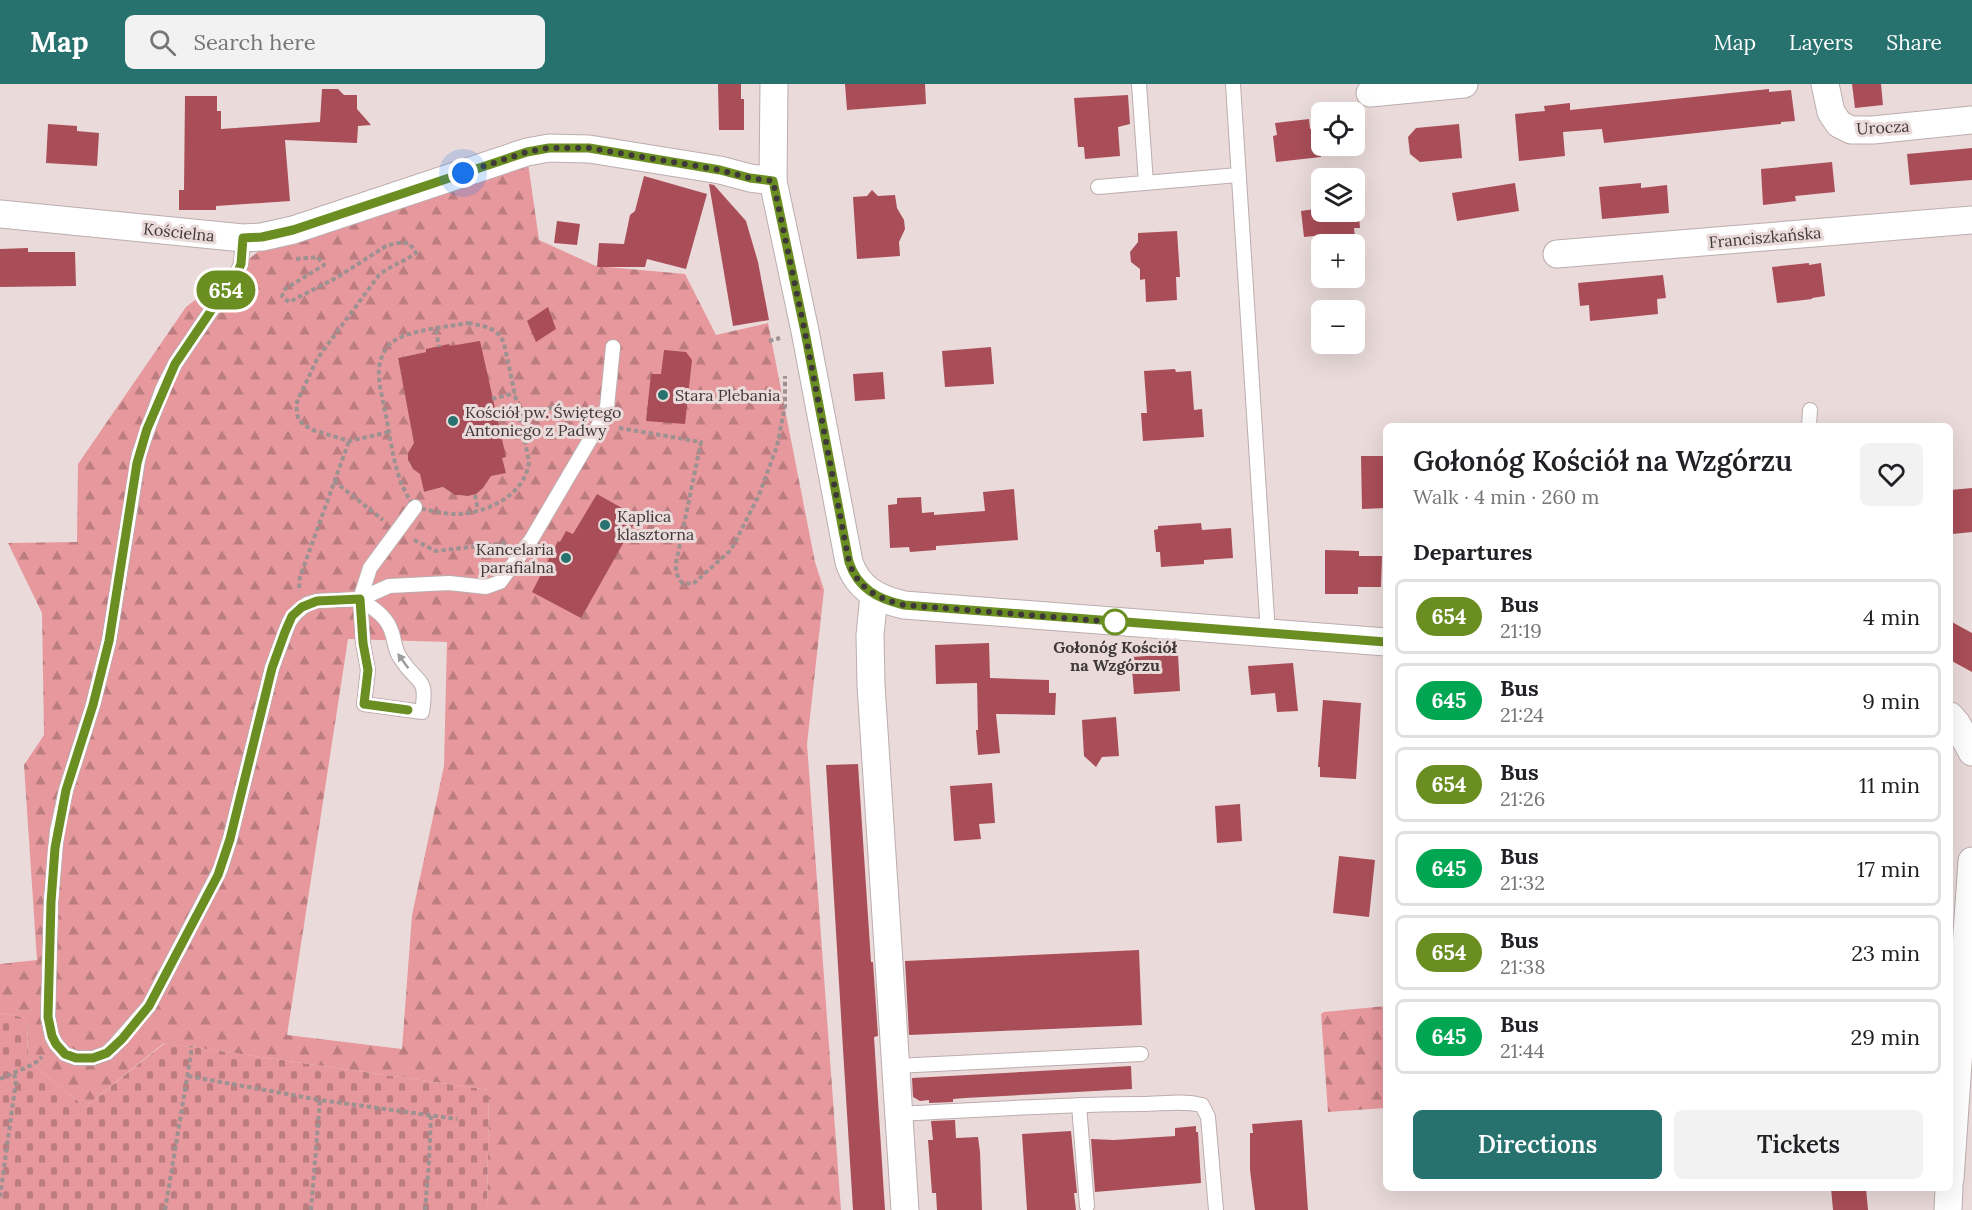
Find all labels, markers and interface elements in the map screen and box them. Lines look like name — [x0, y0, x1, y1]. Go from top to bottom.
search box — [125, 15, 545, 69]
text: Map — [30, 24, 89, 60]
icon: search — [146, 26, 179, 59]
text: Search here — [194, 28, 316, 56]
text: Map — [1713, 29, 1756, 56]
text: Layers — [1789, 29, 1853, 56]
text: Share — [1886, 29, 1942, 56]
map controls — [1311, 102, 1365, 354]
button: locate — [1311, 102, 1365, 156]
street label: Urocza — [1856, 116, 1910, 138]
your location — [448, 158, 478, 188]
button: layers — [1311, 168, 1365, 222]
street label: Kościelna — [142, 218, 216, 246]
street label: Franciszkańska — [1708, 222, 1822, 252]
button: + — [1311, 234, 1365, 288]
line badge: 654 — [192, 270, 260, 310]
text: 654 — [208, 277, 244, 304]
button: − — [1311, 300, 1365, 354]
place label: Stara Plebania — [675, 385, 780, 405]
marker: Stara Plebania — [656, 388, 670, 402]
place label: Kościół pw. Świętego Antoniego z Padwy — [464, 402, 621, 440]
marker: Kościół pw. Świętego Antoniego z Padwy — [446, 414, 460, 428]
text: Gołonóg Kościół na Wzgórzu — [1413, 443, 1792, 479]
button: heart — [1860, 443, 1923, 506]
text: Walk · 4 min · 260 m — [1413, 484, 1599, 509]
place label: Kaplica klasztorna — [617, 506, 694, 544]
marker: Kaplica klasztorna — [598, 518, 612, 532]
text: Departures — [1413, 538, 1532, 566]
place label: Kancelaria parafialna — [476, 539, 554, 577]
marker: Kancelaria parafialna — [559, 551, 573, 565]
text: Bus — [1500, 590, 1539, 618]
text: 654 — [1431, 603, 1467, 630]
text: 4 min — [1863, 603, 1920, 631]
marker: Gołonóg Kościół na Wzgórzu — [1102, 609, 1128, 635]
text: 21:19 — [1500, 618, 1542, 643]
place label: Gołonóg Kościół na Wzgórzu — [1053, 637, 1177, 675]
one-way arrow — [398, 654, 410, 669]
text: Bus — [1500, 674, 1539, 702]
text: 645 — [1432, 687, 1466, 714]
text: 9 min — [1862, 687, 1920, 715]
text: 21:24 — [1500, 702, 1544, 727]
text: Bus — [1500, 758, 1539, 786]
text: 654 — [1431, 771, 1467, 798]
text: 11 min — [1859, 771, 1920, 799]
text: 21:26 — [1500, 786, 1545, 811]
text: Bus — [1500, 842, 1539, 870]
text: 645 — [1432, 855, 1466, 882]
text: 17 min — [1857, 855, 1920, 883]
text: 21:32 — [1500, 870, 1545, 895]
text: Bus — [1500, 926, 1539, 954]
text: 654 — [1431, 939, 1467, 966]
text: 23 min — [1851, 939, 1920, 967]
text: 21:38 — [1500, 954, 1545, 979]
text: Bus — [1500, 1010, 1539, 1038]
text: 645 — [1432, 1023, 1466, 1050]
text: 29 min — [1850, 1023, 1920, 1051]
text: 21:44 — [1500, 1038, 1545, 1063]
button: Directions — [1413, 1110, 1662, 1179]
button: Tickets — [1674, 1110, 1923, 1179]

